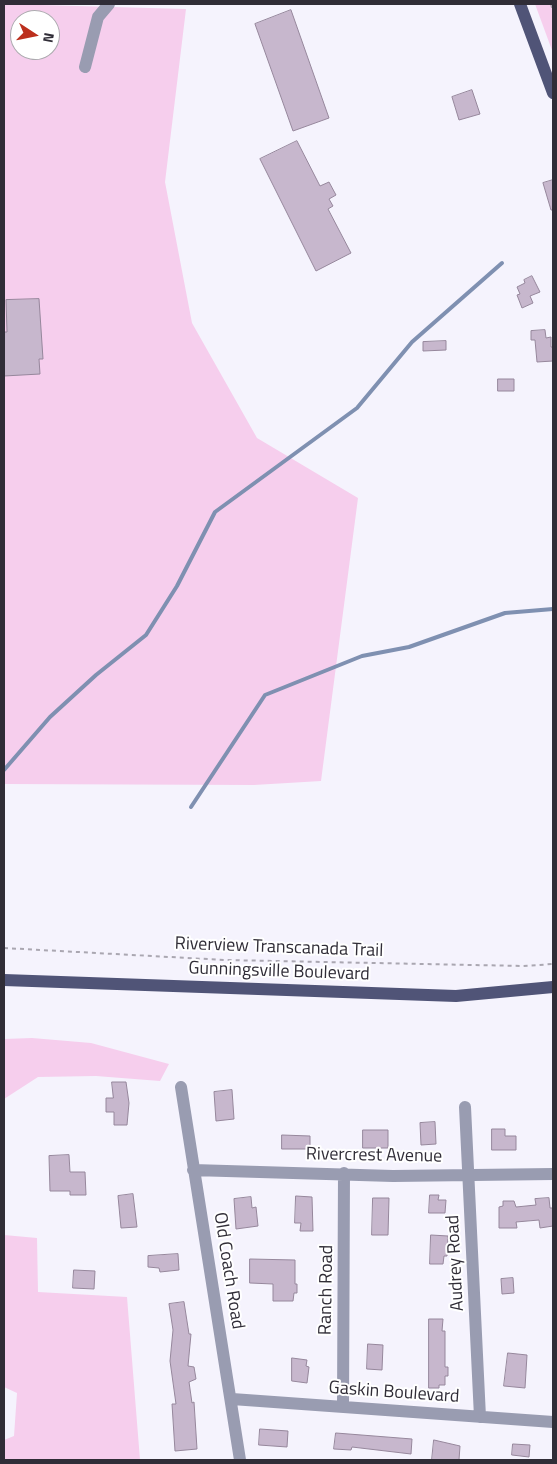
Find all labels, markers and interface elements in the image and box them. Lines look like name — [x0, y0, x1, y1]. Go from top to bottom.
north arrow — [10, 10, 60, 60]
text: N — [38, 31, 60, 45]
street label: Riverview Transcanada Trail — [174, 934, 384, 962]
street label: Gunningsville Boulevard — [188, 958, 370, 986]
street label: Rivercrest Avenue — [306, 1144, 442, 1168]
street label: Old Coach Road — [208, 1211, 248, 1331]
street label: Audrey Road — [443, 1214, 469, 1312]
street label: Ranch Road — [315, 1245, 339, 1335]
street label: Gaskin Boulevard — [328, 1378, 460, 1408]

